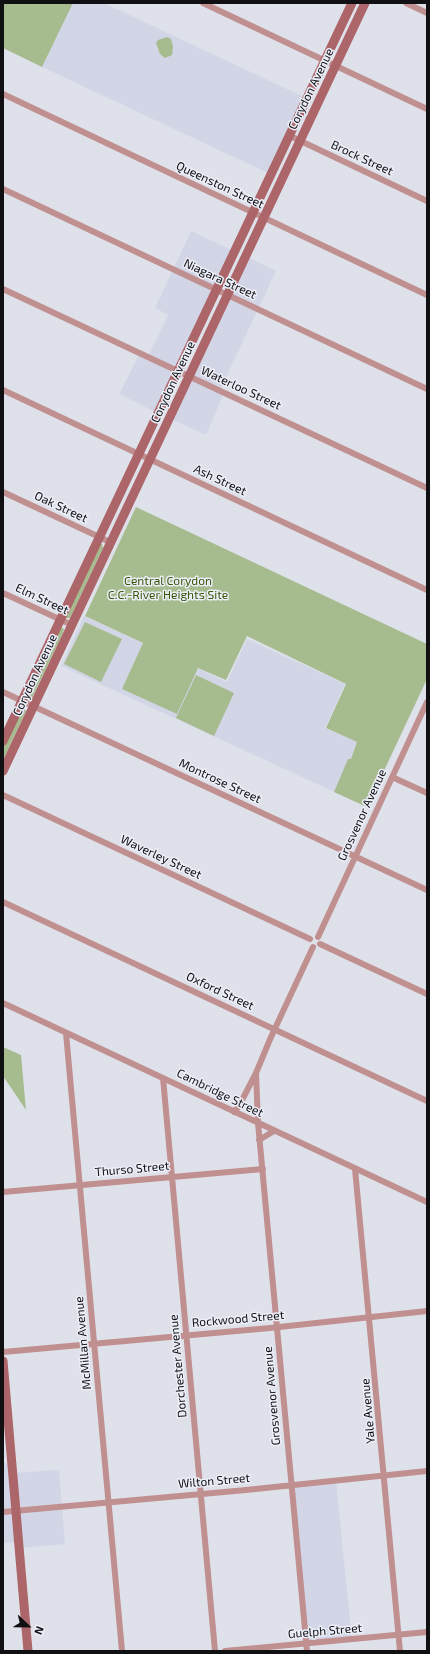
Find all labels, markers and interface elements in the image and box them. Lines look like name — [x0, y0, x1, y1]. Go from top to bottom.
street label: Corydon Avenue — [285, 46, 337, 132]
street label: Brock Street — [329, 137, 395, 179]
street label: Queenston Street — [174, 158, 266, 212]
street label: Niagara Street — [181, 256, 259, 302]
street label: Corydon Avenue — [148, 339, 198, 425]
street label: Waterloo Street — [199, 363, 283, 413]
street label: Ash Street — [191, 462, 249, 498]
street label: Oak Street — [32, 488, 90, 526]
park label: Central Corydon C.C.-River Heights Site — [108, 574, 228, 602]
street label: Elm Street — [13, 580, 71, 618]
street label: Corydon Avenue — [10, 632, 60, 718]
street label: Montrose Street — [177, 756, 263, 806]
street label: Grosvenor Avenue — [334, 767, 390, 863]
street label: Waverley Street — [118, 832, 204, 882]
street label: Oxford Street — [184, 969, 256, 1013]
street label: Cambridge Street — [174, 1066, 266, 1120]
street label: Thurso Street — [94, 1159, 170, 1179]
street label: McMillan Avenue — [72, 1296, 94, 1390]
street label: Rockwood Street — [191, 1308, 285, 1330]
street label: Dorchester Avenue — [166, 1314, 190, 1418]
street label: Grosvenor Avenue — [261, 1346, 283, 1446]
street label: Yale Avenue — [358, 1378, 378, 1444]
street label: Wilton Street — [177, 1471, 251, 1491]
north arrow — [8, 1606, 48, 1646]
street label: Guelph Street — [287, 1621, 363, 1641]
text: N — [32, 1625, 47, 1637]

